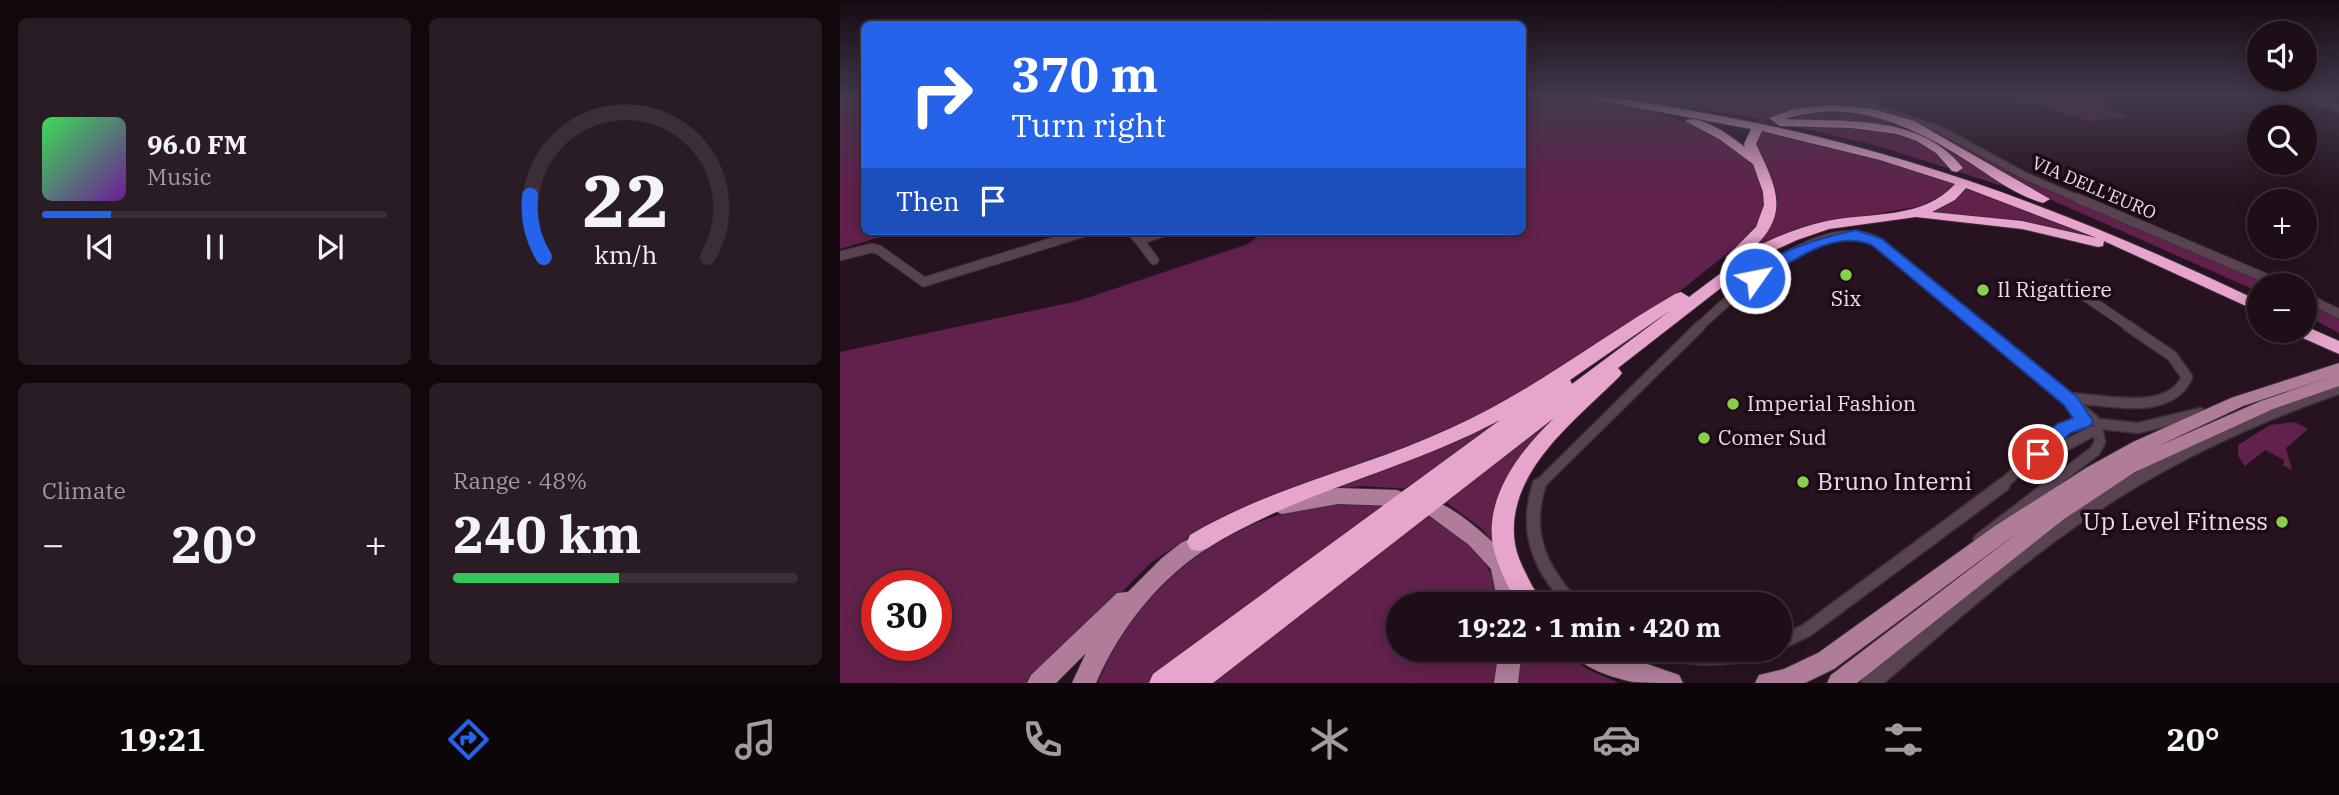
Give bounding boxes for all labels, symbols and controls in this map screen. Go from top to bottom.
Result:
map controls [2247,21,2317,343]
button: sound [2247,21,2317,91]
text: 370 m [1011,42,1158,105]
icon: right [896,49,987,140]
text: Turn right [1011,104,1166,146]
button: search [2247,105,2317,175]
text: 96.0 FM [147,127,247,161]
street label: VIA DELL'EURO [2028,151,2160,224]
text: 22 [582,153,669,248]
text: Music [147,161,212,191]
icon: arrive [974,182,1012,220]
text: Then [896,184,960,218]
button: + [2247,189,2317,259]
icon: previous [81,228,119,266]
icon: pause [196,228,234,266]
icon: next [311,228,349,266]
text: km/h [594,238,657,271]
position arrow [1718,241,1792,315]
marker: Six [1838,267,1854,283]
button: − [2247,273,2317,343]
place label: Il Rigattiere [1997,275,2112,303]
marker: Il Rigattiere [1975,282,1991,298]
place label: Six [1831,284,1862,312]
place label: Imperial Fashion [1747,389,1916,417]
marker: Imperial Fashion [1725,396,1741,412]
place label: Comer Sud [1718,423,1827,451]
pin [2008,424,2068,484]
marker: Comer Sud [1696,430,1712,446]
icon: arrive [2019,435,2057,473]
text: Range · 48% [453,465,587,495]
place label: Bruno Interni [1817,465,1972,497]
marker: Bruno Interni [1795,474,1811,490]
text: Climate [42,475,126,505]
text: 240 km [453,500,642,567]
place label: Up Level Fitness [2083,505,2268,537]
text: 20° [171,510,258,577]
marker: Up Level Fitness [2274,514,2290,530]
text: − [42,519,65,568]
text: + [364,519,387,568]
speed limit sign: 30 [861,570,952,661]
text: 19:22 · 1 min · 420 m [1457,610,1721,644]
icon: directions [444,715,493,764]
icon: music [731,715,780,764]
icon: phone [1018,715,1067,764]
icon: climate [1305,715,1354,764]
icon: car [1592,715,1641,764]
icon: filters [1879,715,1928,764]
text: 19:21 [119,718,206,760]
text: 20° [2166,718,2220,760]

